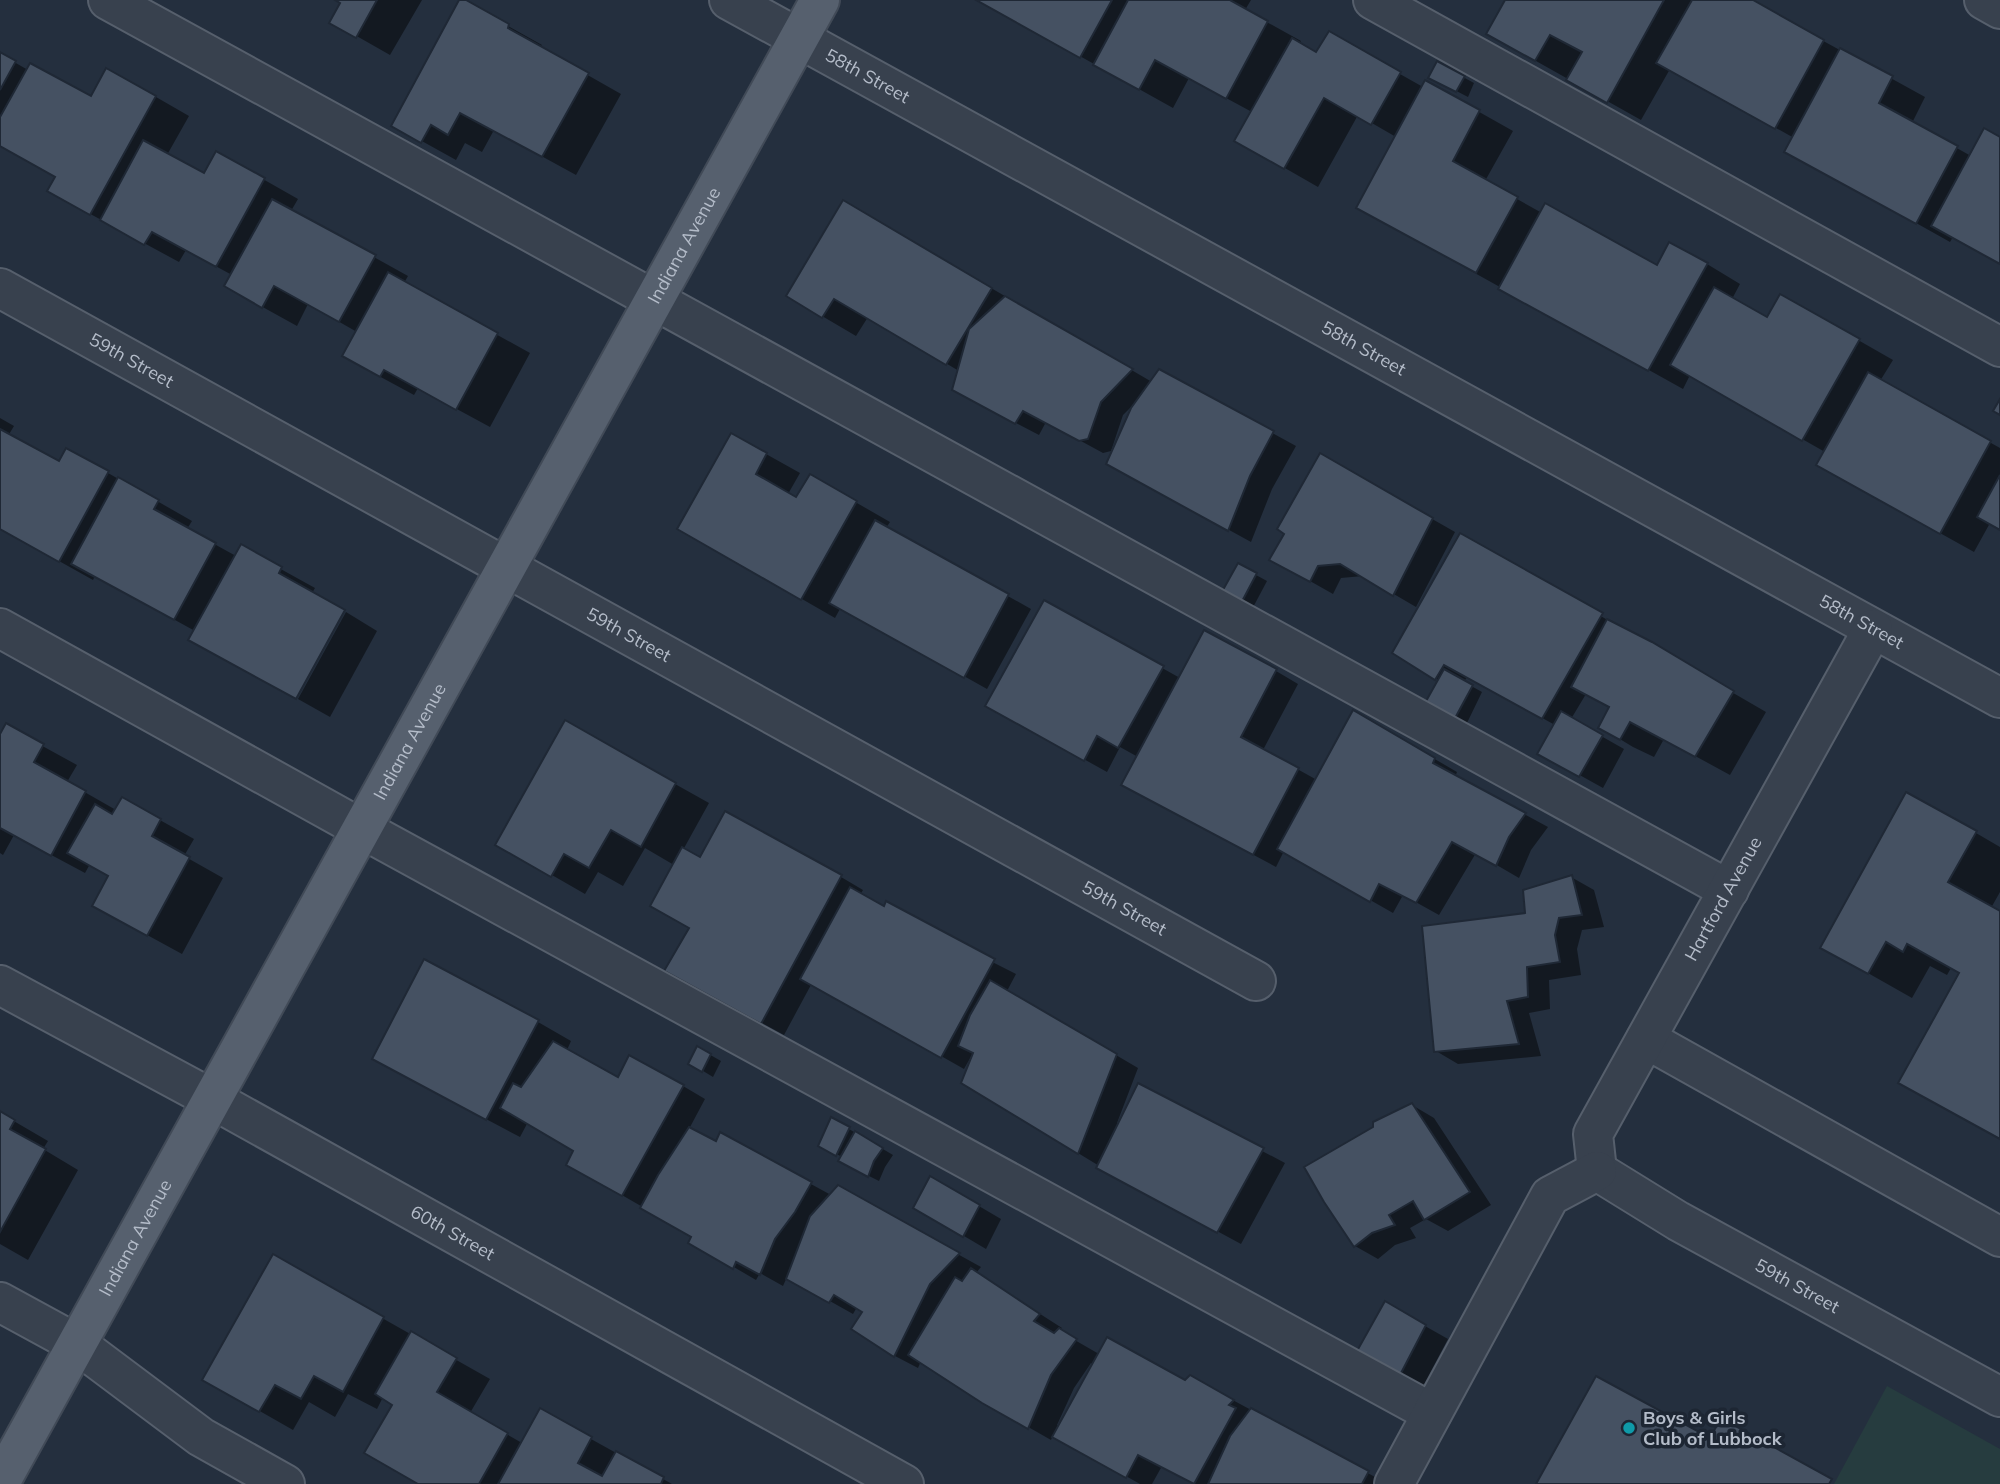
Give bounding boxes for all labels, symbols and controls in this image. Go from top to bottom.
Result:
street label: 58th Street [821,43,914,108]
street label: Indiana Avenue [642,183,725,308]
street label: 58th Street [1318,316,1410,381]
street label: 59th Street [85,327,178,393]
street label: 58th Street [1815,589,1908,654]
street label: 59th Street [583,602,675,667]
street label: Indiana Avenue [368,679,451,804]
street label: Hartford Avenue [1679,832,1767,965]
street label: 59th Street [1078,875,1171,940]
street label: Indiana Avenue [94,1175,177,1300]
street label: 60th Street [407,1200,499,1265]
street label: 59th Street [1751,1253,1844,1318]
place label: Boys & Girls Club of Lubbock [1643,1406,1783,1450]
marker: Boys & Girls Club of Lubbock [1621,1420,1637,1436]

